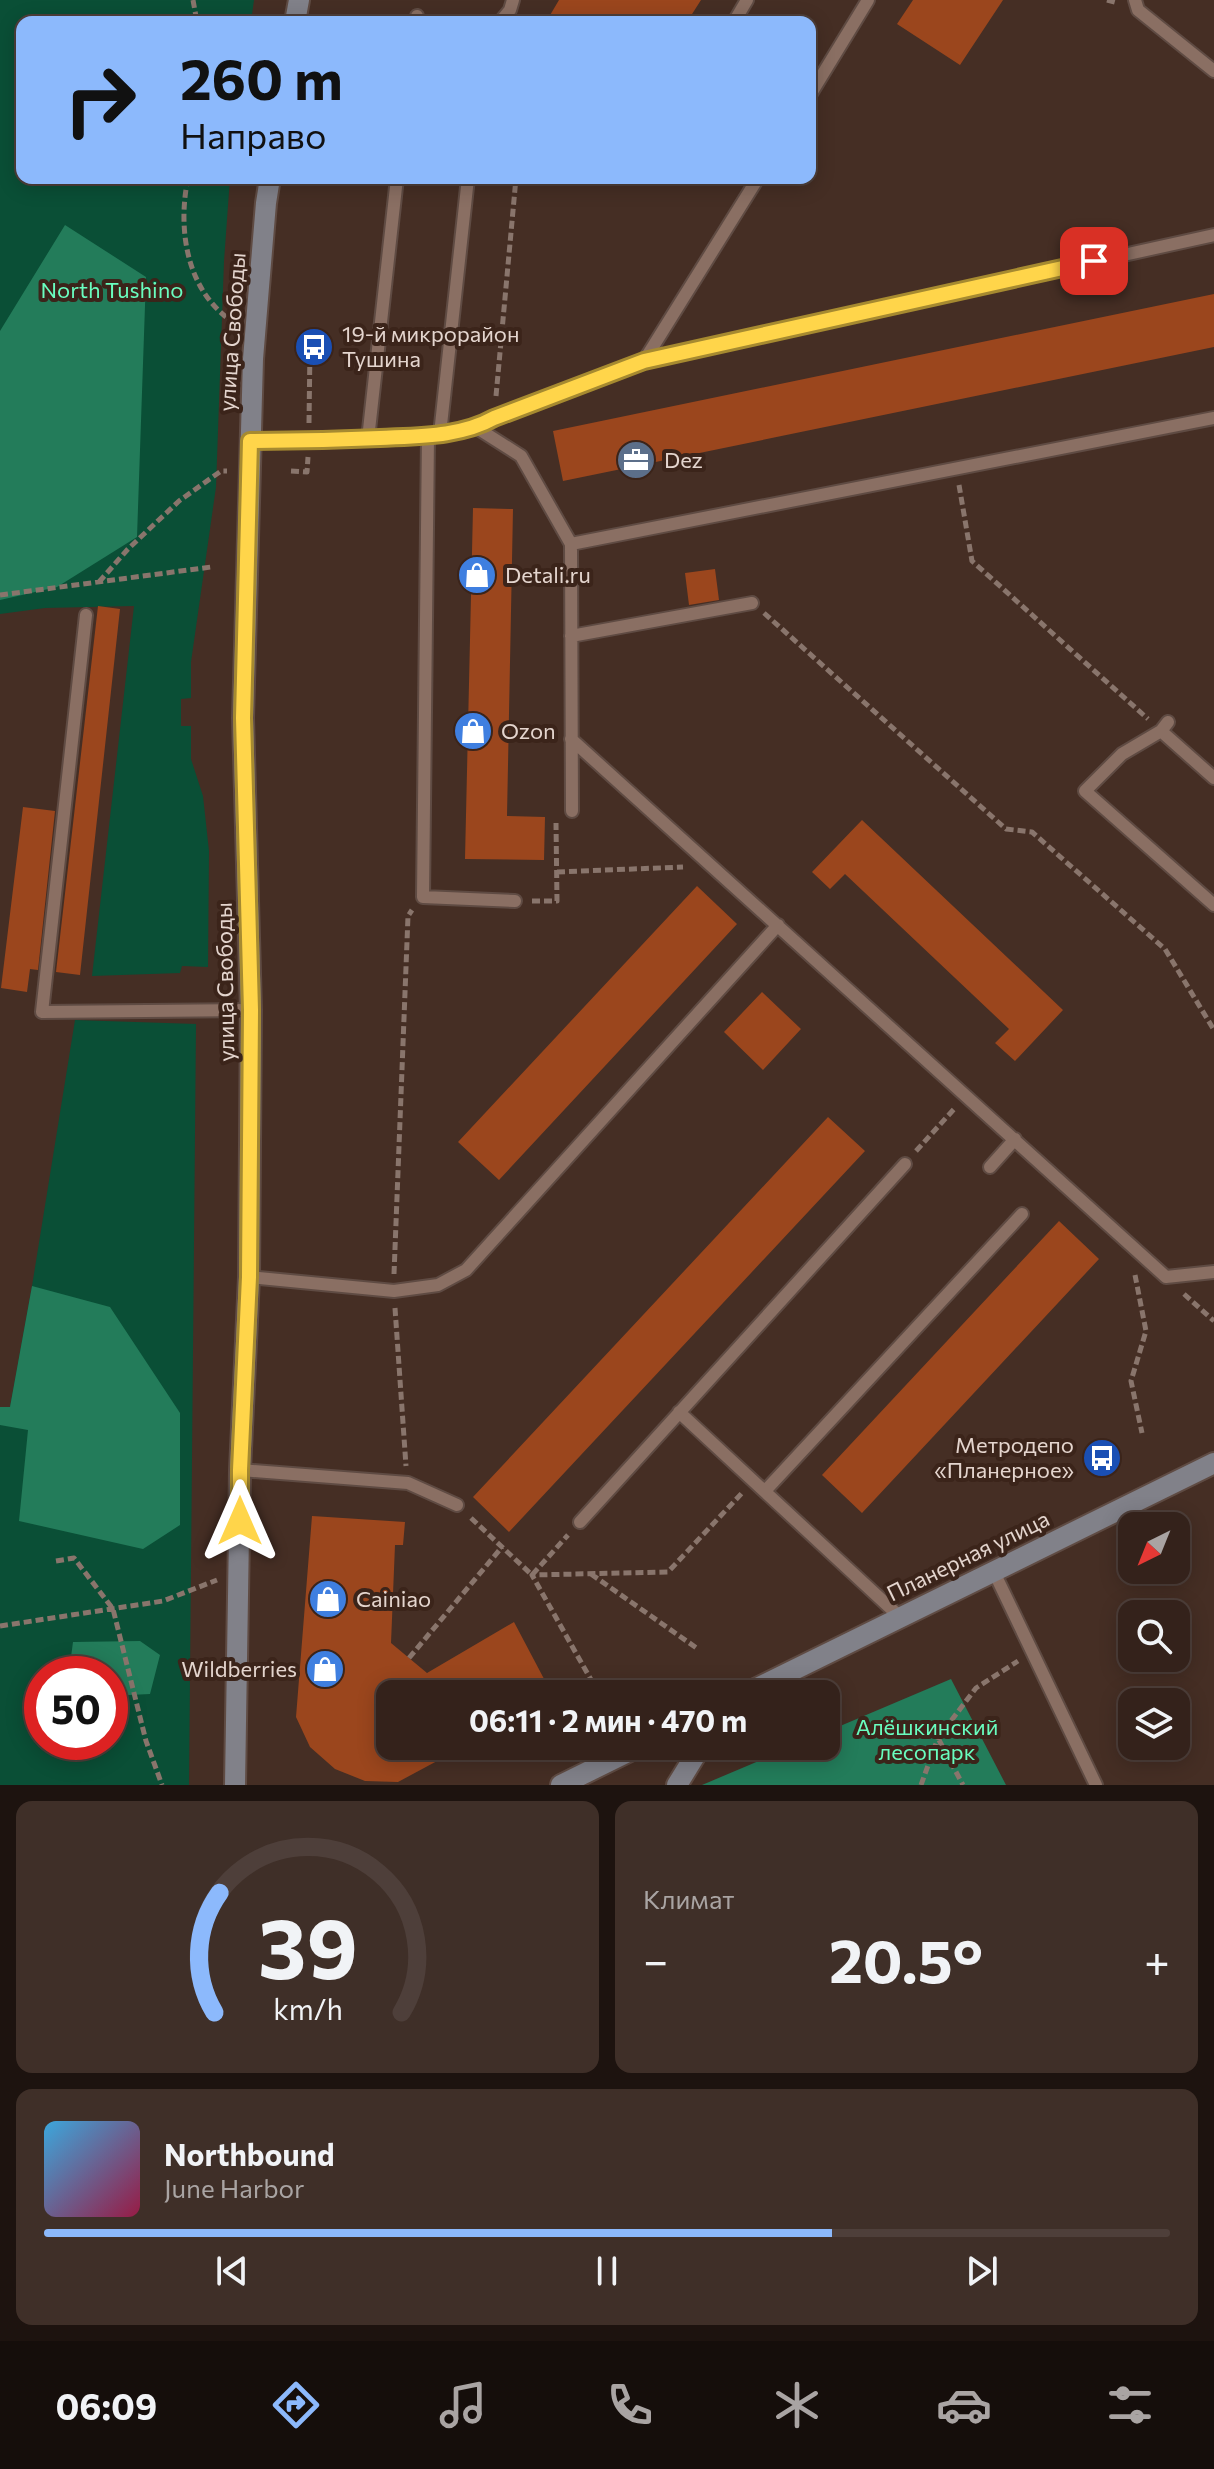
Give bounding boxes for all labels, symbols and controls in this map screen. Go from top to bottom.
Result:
text: 260 m [180,43,343,112]
icon: right [48,48,152,152]
text: Направо [180,112,326,156]
pin [1060,227,1128,295]
icon: arrive [1072,239,1116,283]
street label: улица Свободы [212,251,251,412]
park label: North Tushino [41,276,183,303]
place label: 19-й микрорайон Тушина [342,320,520,372]
bus stop icon: 19-й микрорайон Тушина [293,326,335,368]
office icon: Dez [615,439,657,481]
place label: Dez [664,446,703,473]
shop icon: Detali.ru [456,554,498,596]
place label: Detali.ru [505,561,591,588]
shop icon: Ozon [452,710,494,752]
place label: Ozon [501,717,556,744]
street label: улица Свободы [210,902,239,1062]
place label: Метродепо «Планерное» [934,1431,1074,1483]
bus stop icon: Метродепо «Планерное» [1081,1437,1123,1479]
position arrow [198,1479,282,1563]
street label: Планерная улица [882,1505,1053,1607]
north arrow [1118,1512,1190,1584]
map controls [1118,1512,1190,1760]
shop icon: Cainiao [307,1578,349,1620]
place label: Cainiao [356,1585,431,1612]
button: search [1118,1600,1190,1672]
shop icon: Wildberries [304,1648,346,1690]
place label: Wildberries [181,1655,297,1682]
speed limit sign: 50 [24,1656,128,1760]
button: layers [1118,1688,1190,1760]
text: 06:11 · 2 мин · 470 m [469,1701,747,1738]
park label: Алёшкинский лесопарк [856,1713,998,1765]
text: Климат [643,1883,735,1914]
text: 39 [258,1894,357,1996]
text: 20.5° [829,1922,983,1995]
text: − [643,1932,668,1986]
text: + [1144,1932,1170,1986]
text: km/h [273,1991,342,2026]
text: Northbound [164,2135,335,2172]
text: June Harbor [164,2172,304,2203]
icon: previous [210,2249,254,2293]
icon: pause [585,2249,629,2293]
icon: next [960,2249,1004,2293]
icon: directions [268,2377,324,2433]
icon: music [435,2377,491,2433]
icon: phone [602,2377,658,2433]
icon: climate [769,2377,825,2433]
icon: car [936,2377,992,2433]
icon: filters [1102,2377,1158,2433]
text: 06:09 [55,2383,157,2427]

